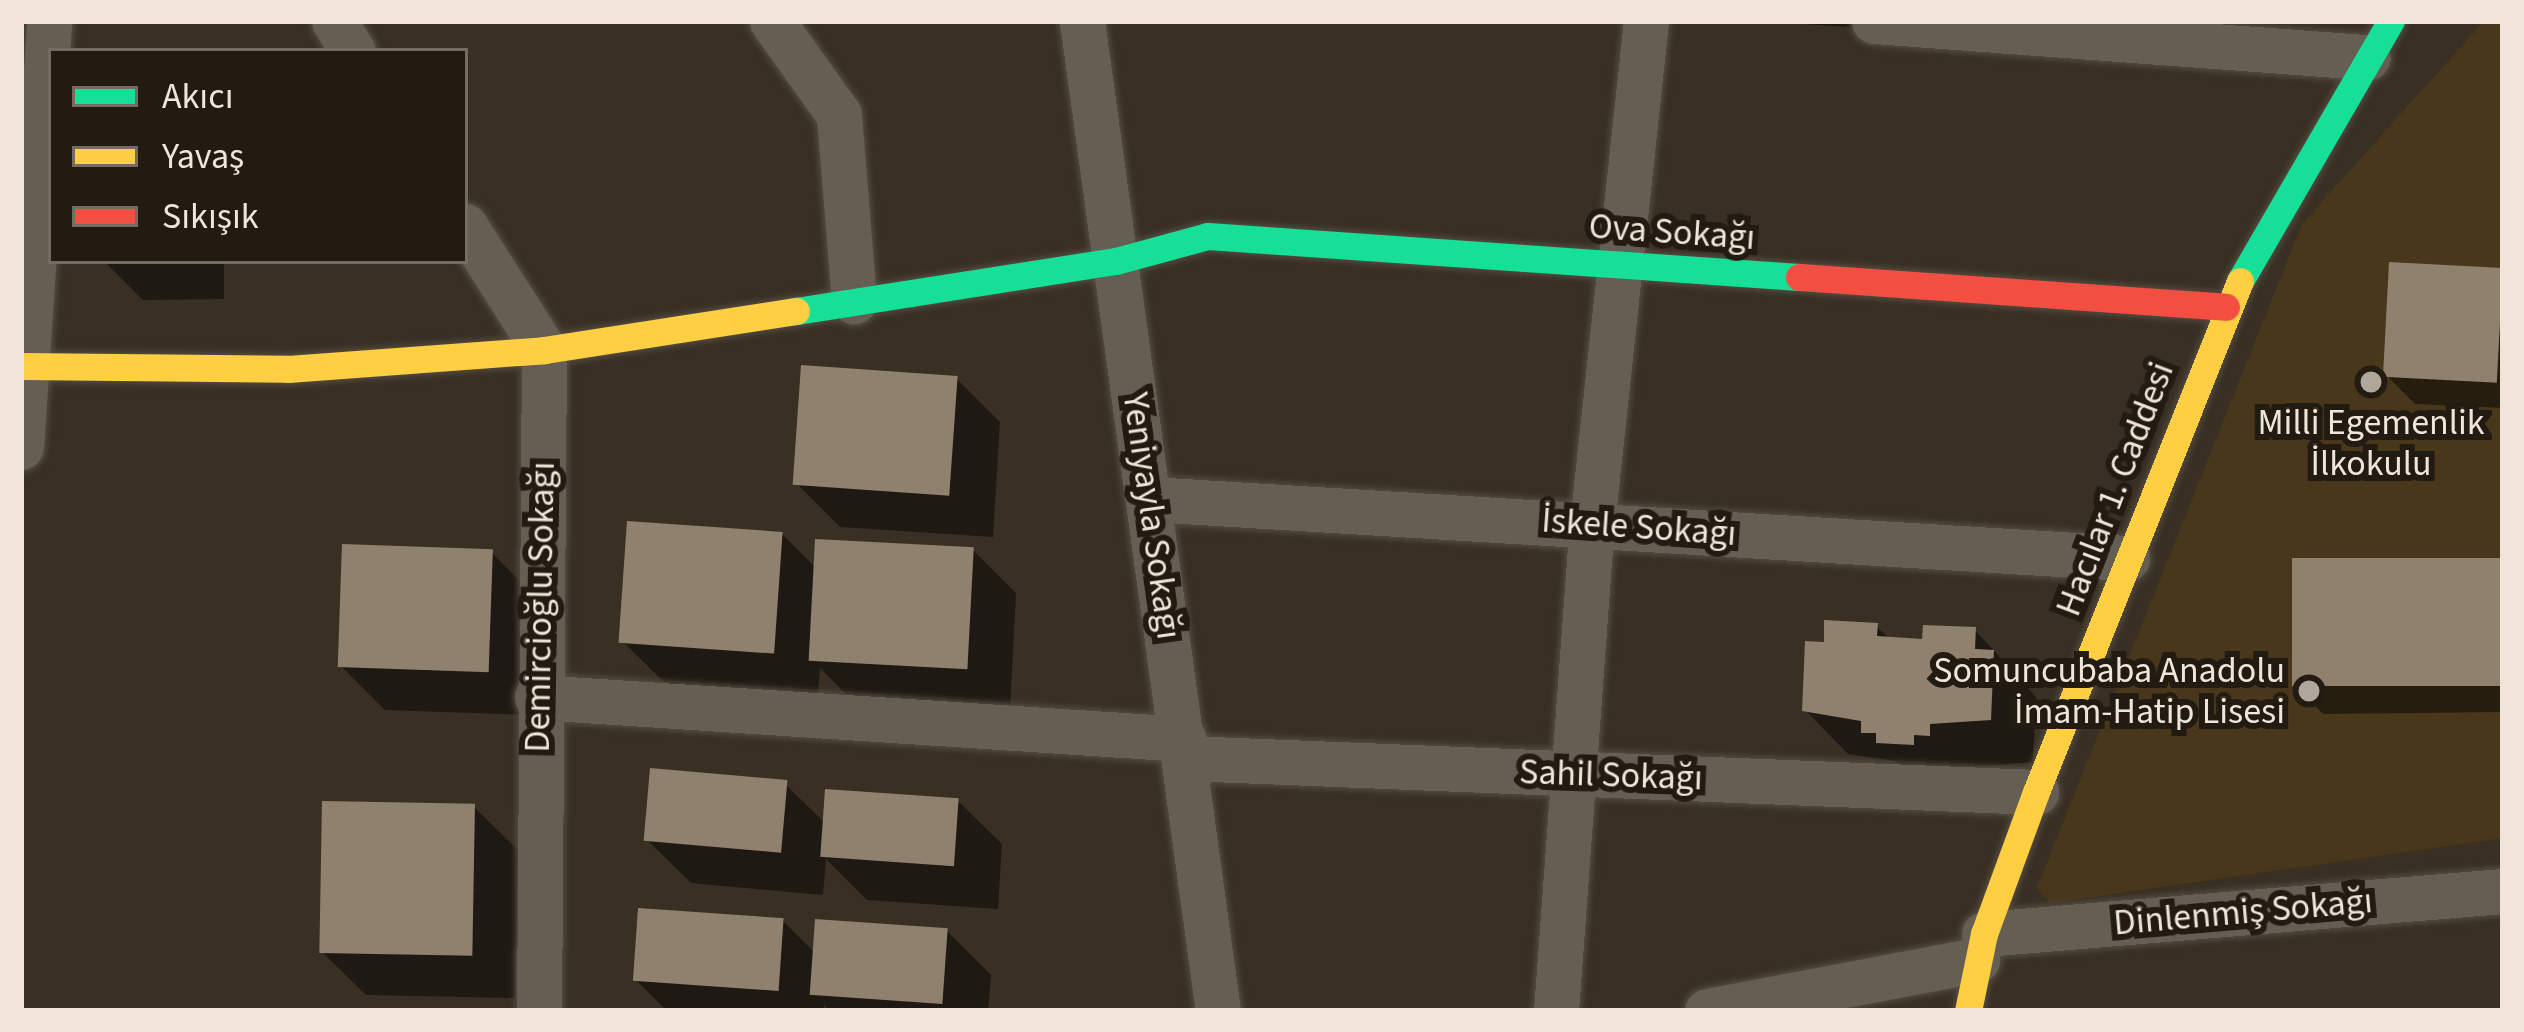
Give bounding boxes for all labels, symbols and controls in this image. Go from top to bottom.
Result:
legend [48,48,468,264]
text: Akıcı [162,71,234,122]
text: Yavaş [162,131,244,182]
text: Sıkışık [162,191,259,242]
street label: Ova Sokağı [1587,205,1757,259]
street label: Hacılar 1. Caddesi [2047,356,2183,622]
marker: Milli Egemenlik İlkokulu [2358,369,2384,395]
street label: Yeniyayla Sokağı [1113,390,1191,642]
place label: Milli Egemenlik İlkokulu [2257,400,2485,485]
street label: Demircioğlu Sokağı [516,461,564,753]
street label: İskele Sokağı [1540,499,1738,555]
place label: Somuncubaba Anadolu İmam-Hatip Lisesi [1933,648,2285,733]
marker: Somuncubaba Anadolu İmam-Hatip Lisesi [2296,678,2322,704]
street label: Sahil Sokağı [1519,750,1703,800]
street label: Dinlenmiş Sokağı [2112,879,2374,945]

